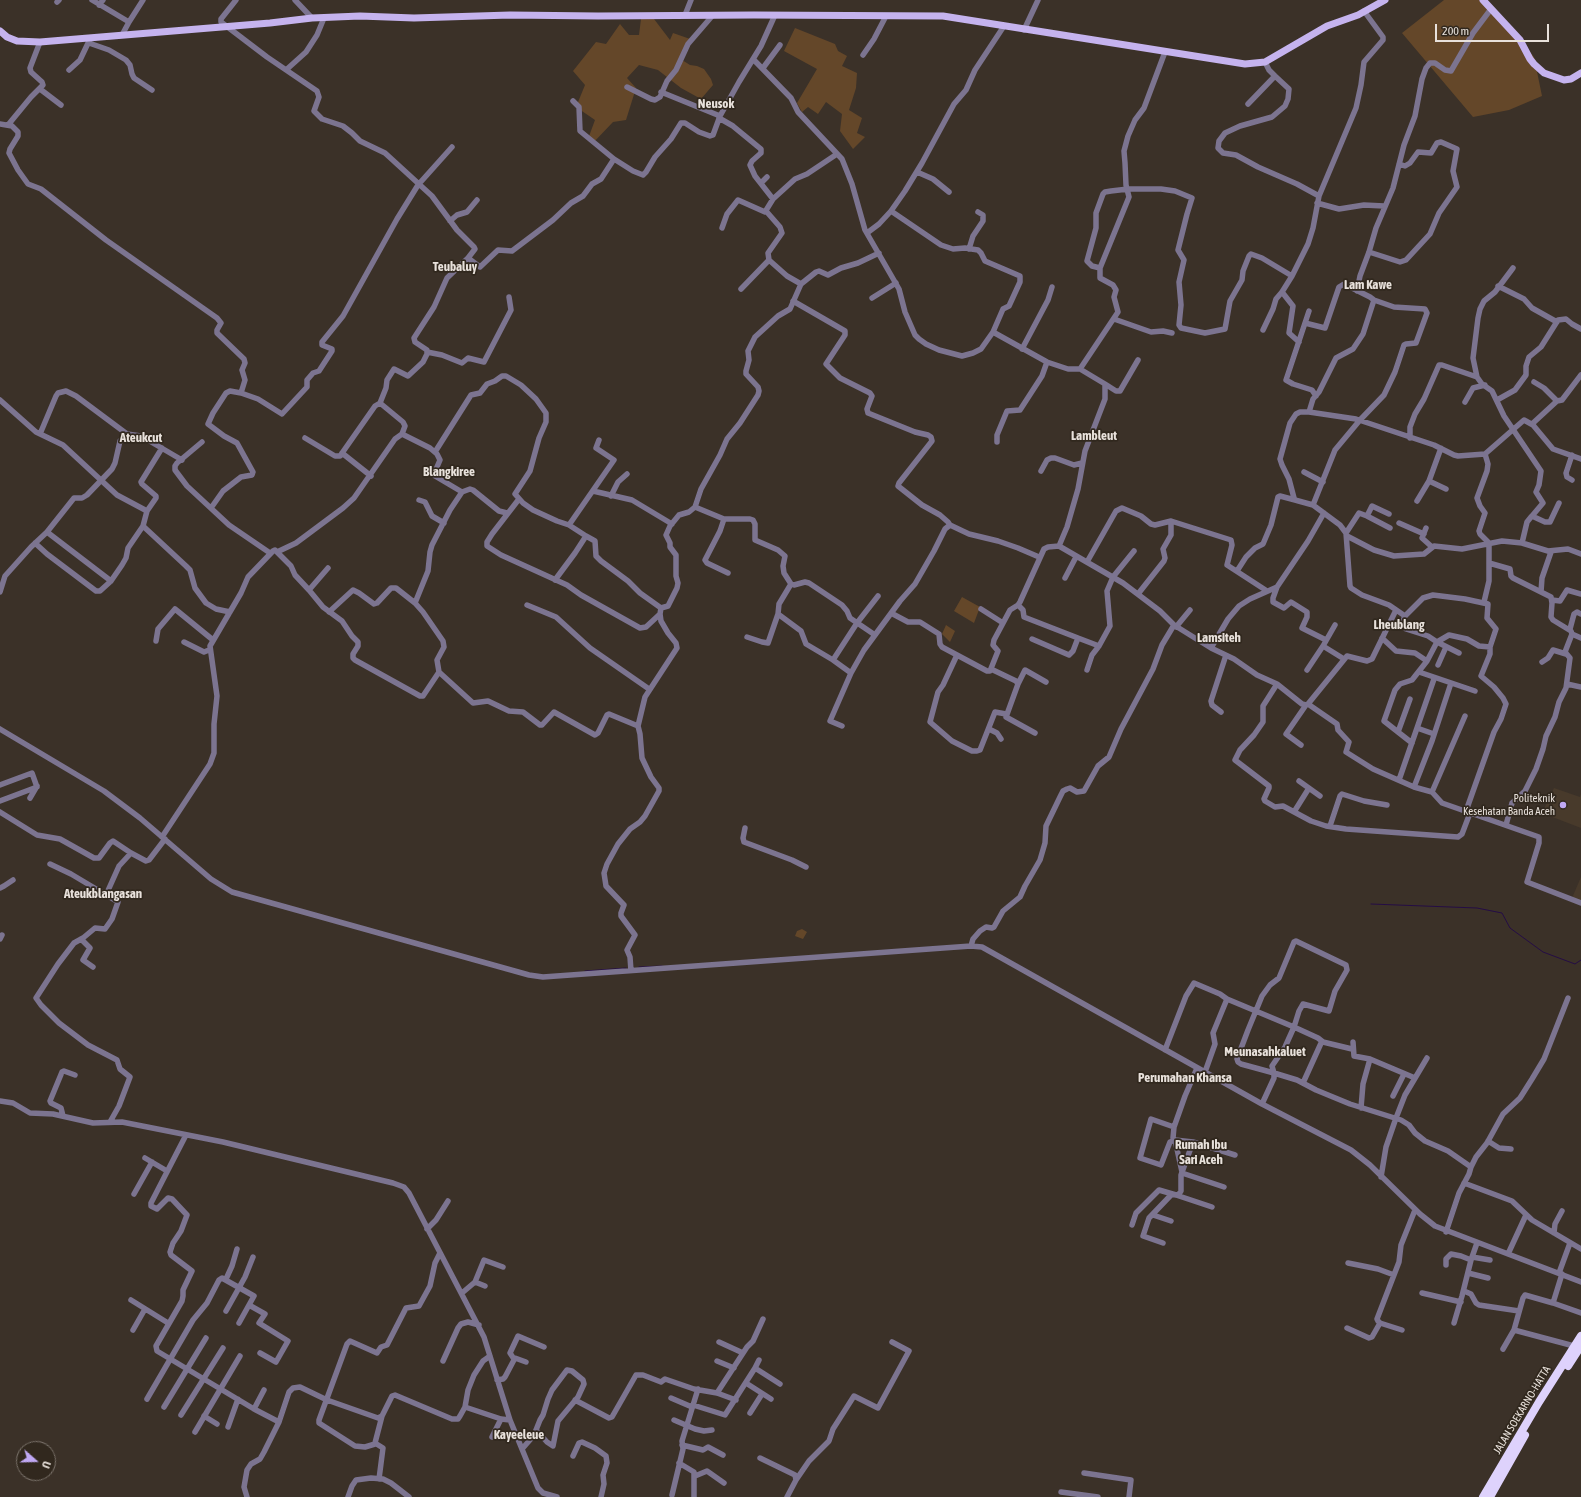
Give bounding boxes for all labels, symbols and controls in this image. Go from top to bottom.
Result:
scale bar [1437,16,1551,42]
text: 200 m [1442,24,1469,38]
district label: Neusok [698,96,734,112]
district label: Teubaluy [433,259,477,275]
district label: Lam Kawe [1344,277,1392,293]
district label: Lambleut [1071,428,1117,444]
district label: Ateukcut [120,430,162,446]
district label: Blangkiree [423,464,475,480]
district label: Lheublang [1373,617,1425,633]
district label: Lamsiteh [1197,630,1241,646]
place label: Politeknik Kesehatan Banda Aceh [1463,792,1555,818]
marker: Politeknik Kesehatan Banda Aceh [1558,800,1568,810]
district label: Ateukblangasan [64,886,142,902]
district label: Meunasahkaluet [1224,1044,1306,1060]
district label: Perumahan Khansa [1138,1070,1232,1086]
district label: Rumah Ibu Sari Aceh [1175,1137,1227,1168]
street label: JALAN SOEKARNO-HATTA [1491,1364,1553,1456]
district label: Kayeeleue [494,1427,544,1443]
north arrow [16,1441,56,1481]
text: U [40,1460,53,1470]

